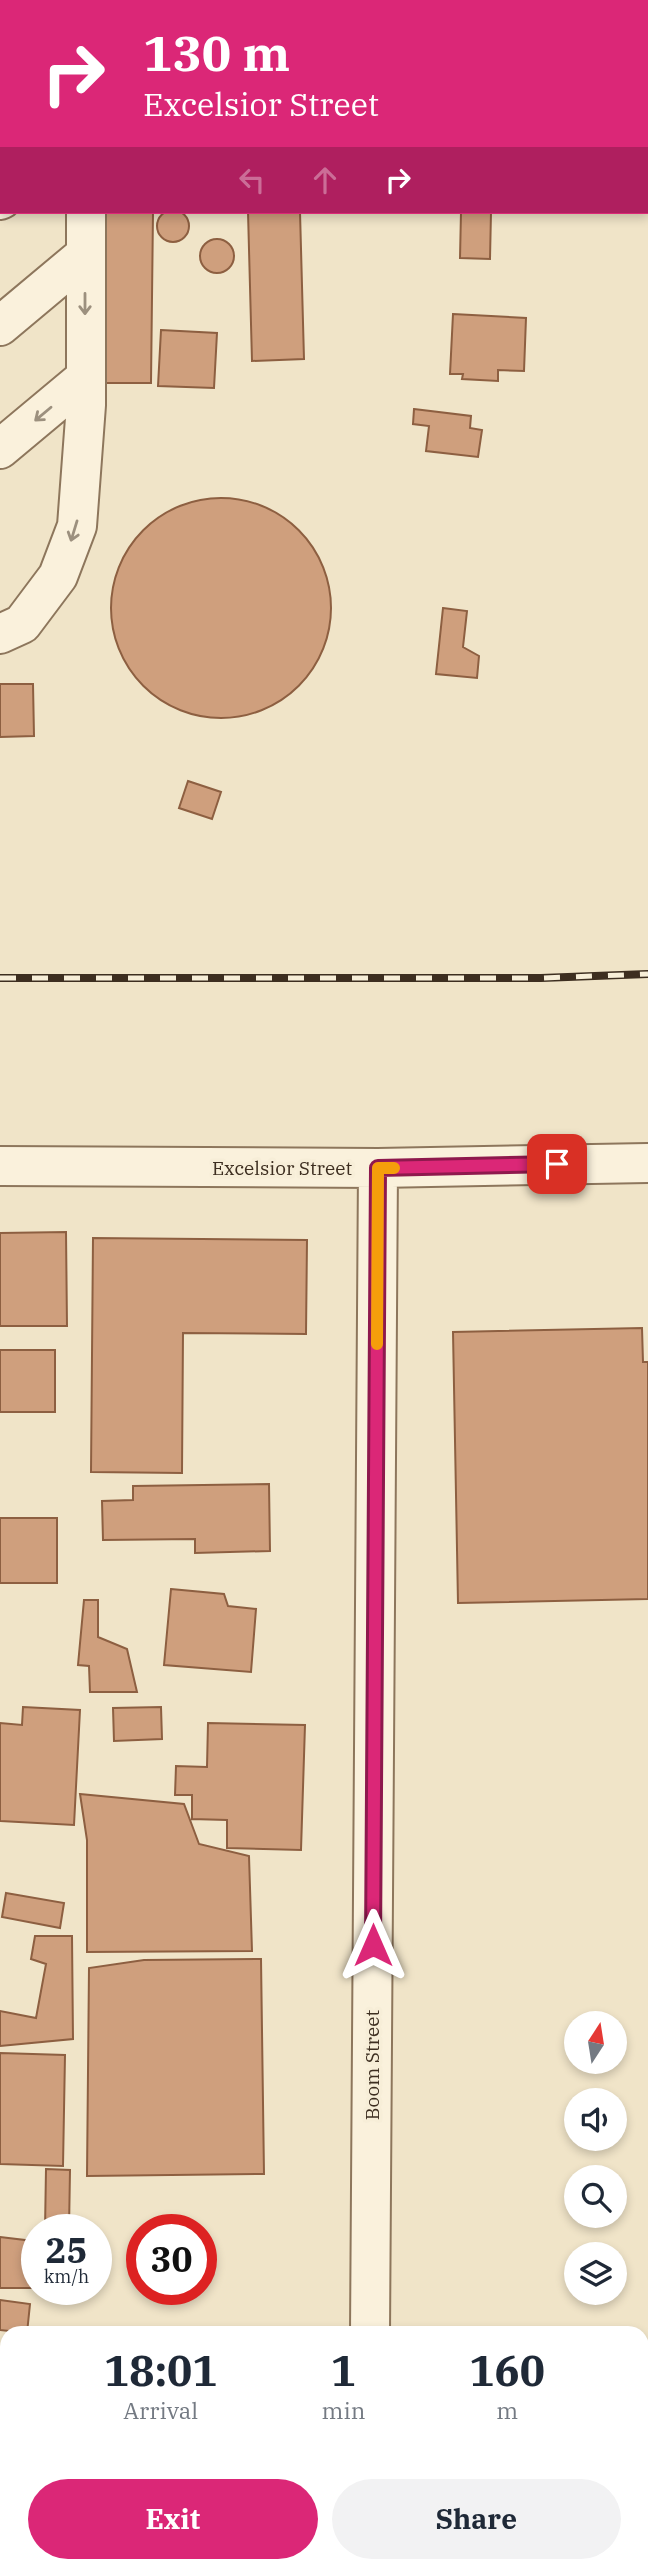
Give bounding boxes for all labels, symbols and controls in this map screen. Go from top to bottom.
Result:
text: 130 m [143,21,290,84]
icon: right [28,28,119,119]
text: Excelsior Street [143,83,379,125]
icon: left [233,161,271,199]
icon: ahead [306,161,344,199]
icon: right [379,161,417,199]
one-way arrow [78,293,92,316]
one-way arrow [34,406,52,422]
one-way arrow [67,520,80,542]
pin [527,1134,587,1194]
icon: arrive [538,1145,576,1183]
street label: Excelsior Street [212,1156,352,1180]
position arrow [336,1908,410,1982]
street label: Boom Street [360,2010,384,2120]
north arrow [564,2011,626,2074]
map controls [564,2011,627,2305]
button: sound [564,2088,627,2151]
button: search [564,2165,627,2228]
speed limit sign: 30 [126,2214,217,2305]
text: 25 [45,2227,88,2273]
button: layers [564,2242,627,2305]
text: km/h [44,2265,89,2288]
text: 18:01 [104,2343,218,2398]
text: 1 [331,2343,356,2398]
text: 160 [469,2343,545,2398]
text: Arrival [123,2395,198,2425]
text: min [322,2395,365,2425]
text: m [496,2395,518,2425]
button: Exit [28,2479,318,2559]
button: Share [332,2479,621,2559]

